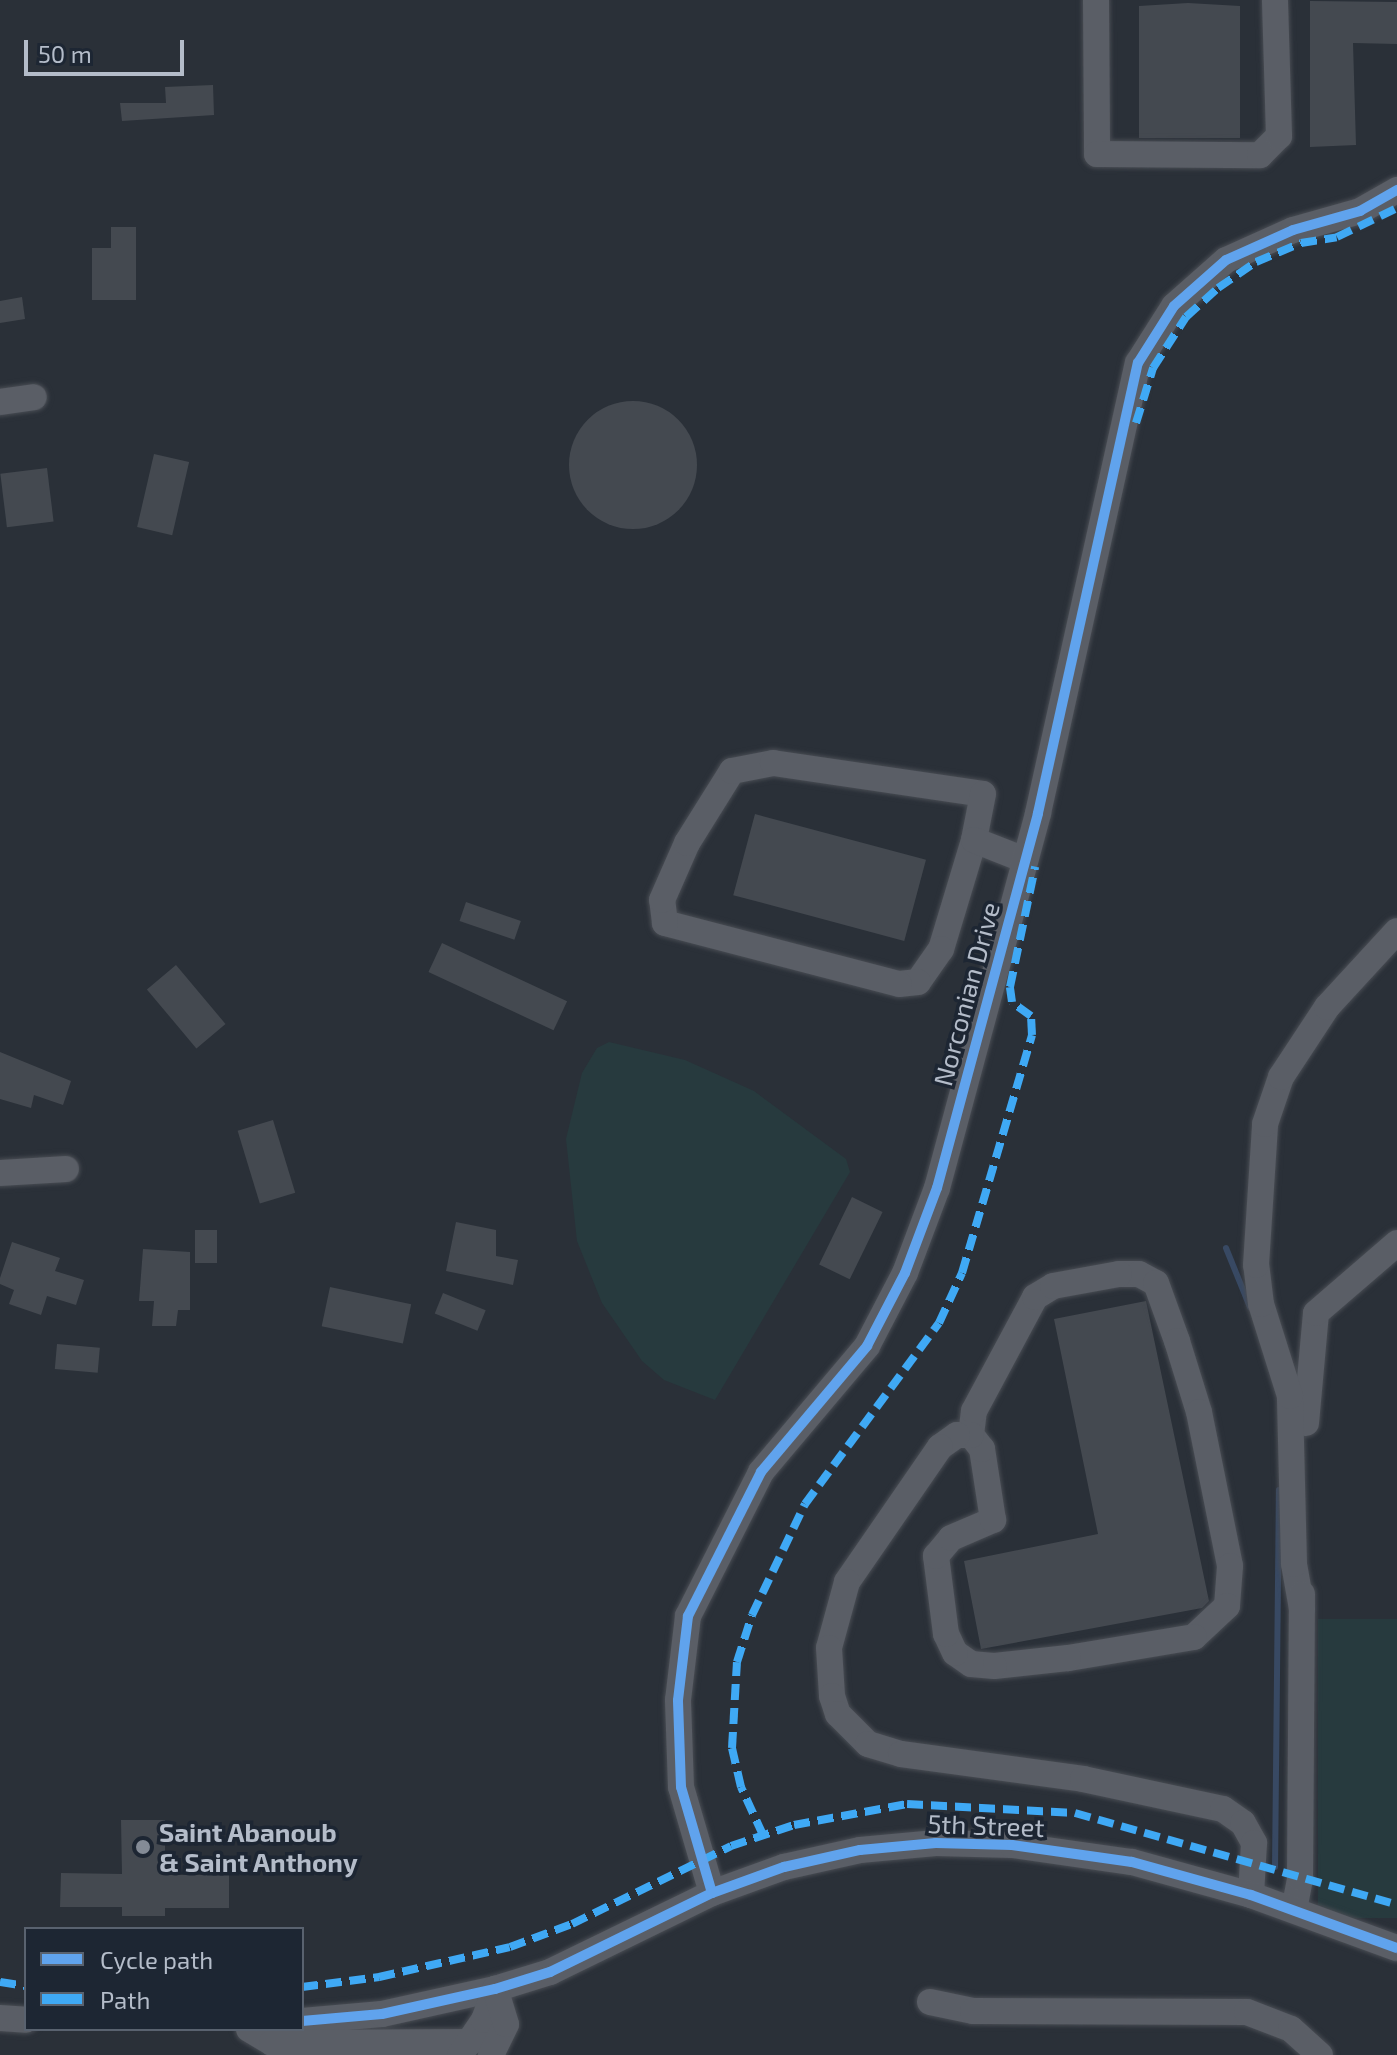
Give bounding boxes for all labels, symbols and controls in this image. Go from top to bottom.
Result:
scale bar [28,24,188,74]
text: 50 m [38,39,92,68]
street label: Norconian Drive [926,899,1006,1089]
street label: 5th Street [927,1807,1045,1843]
place label: Saint Abanoub & Saint Anthony [159,1816,358,1878]
marker: Saint Abanoub & Saint Anthony [134,1838,152,1856]
legend [24,1927,304,2031]
text: Cycle path [100,1945,213,1974]
text: Path [100,1985,150,2014]

